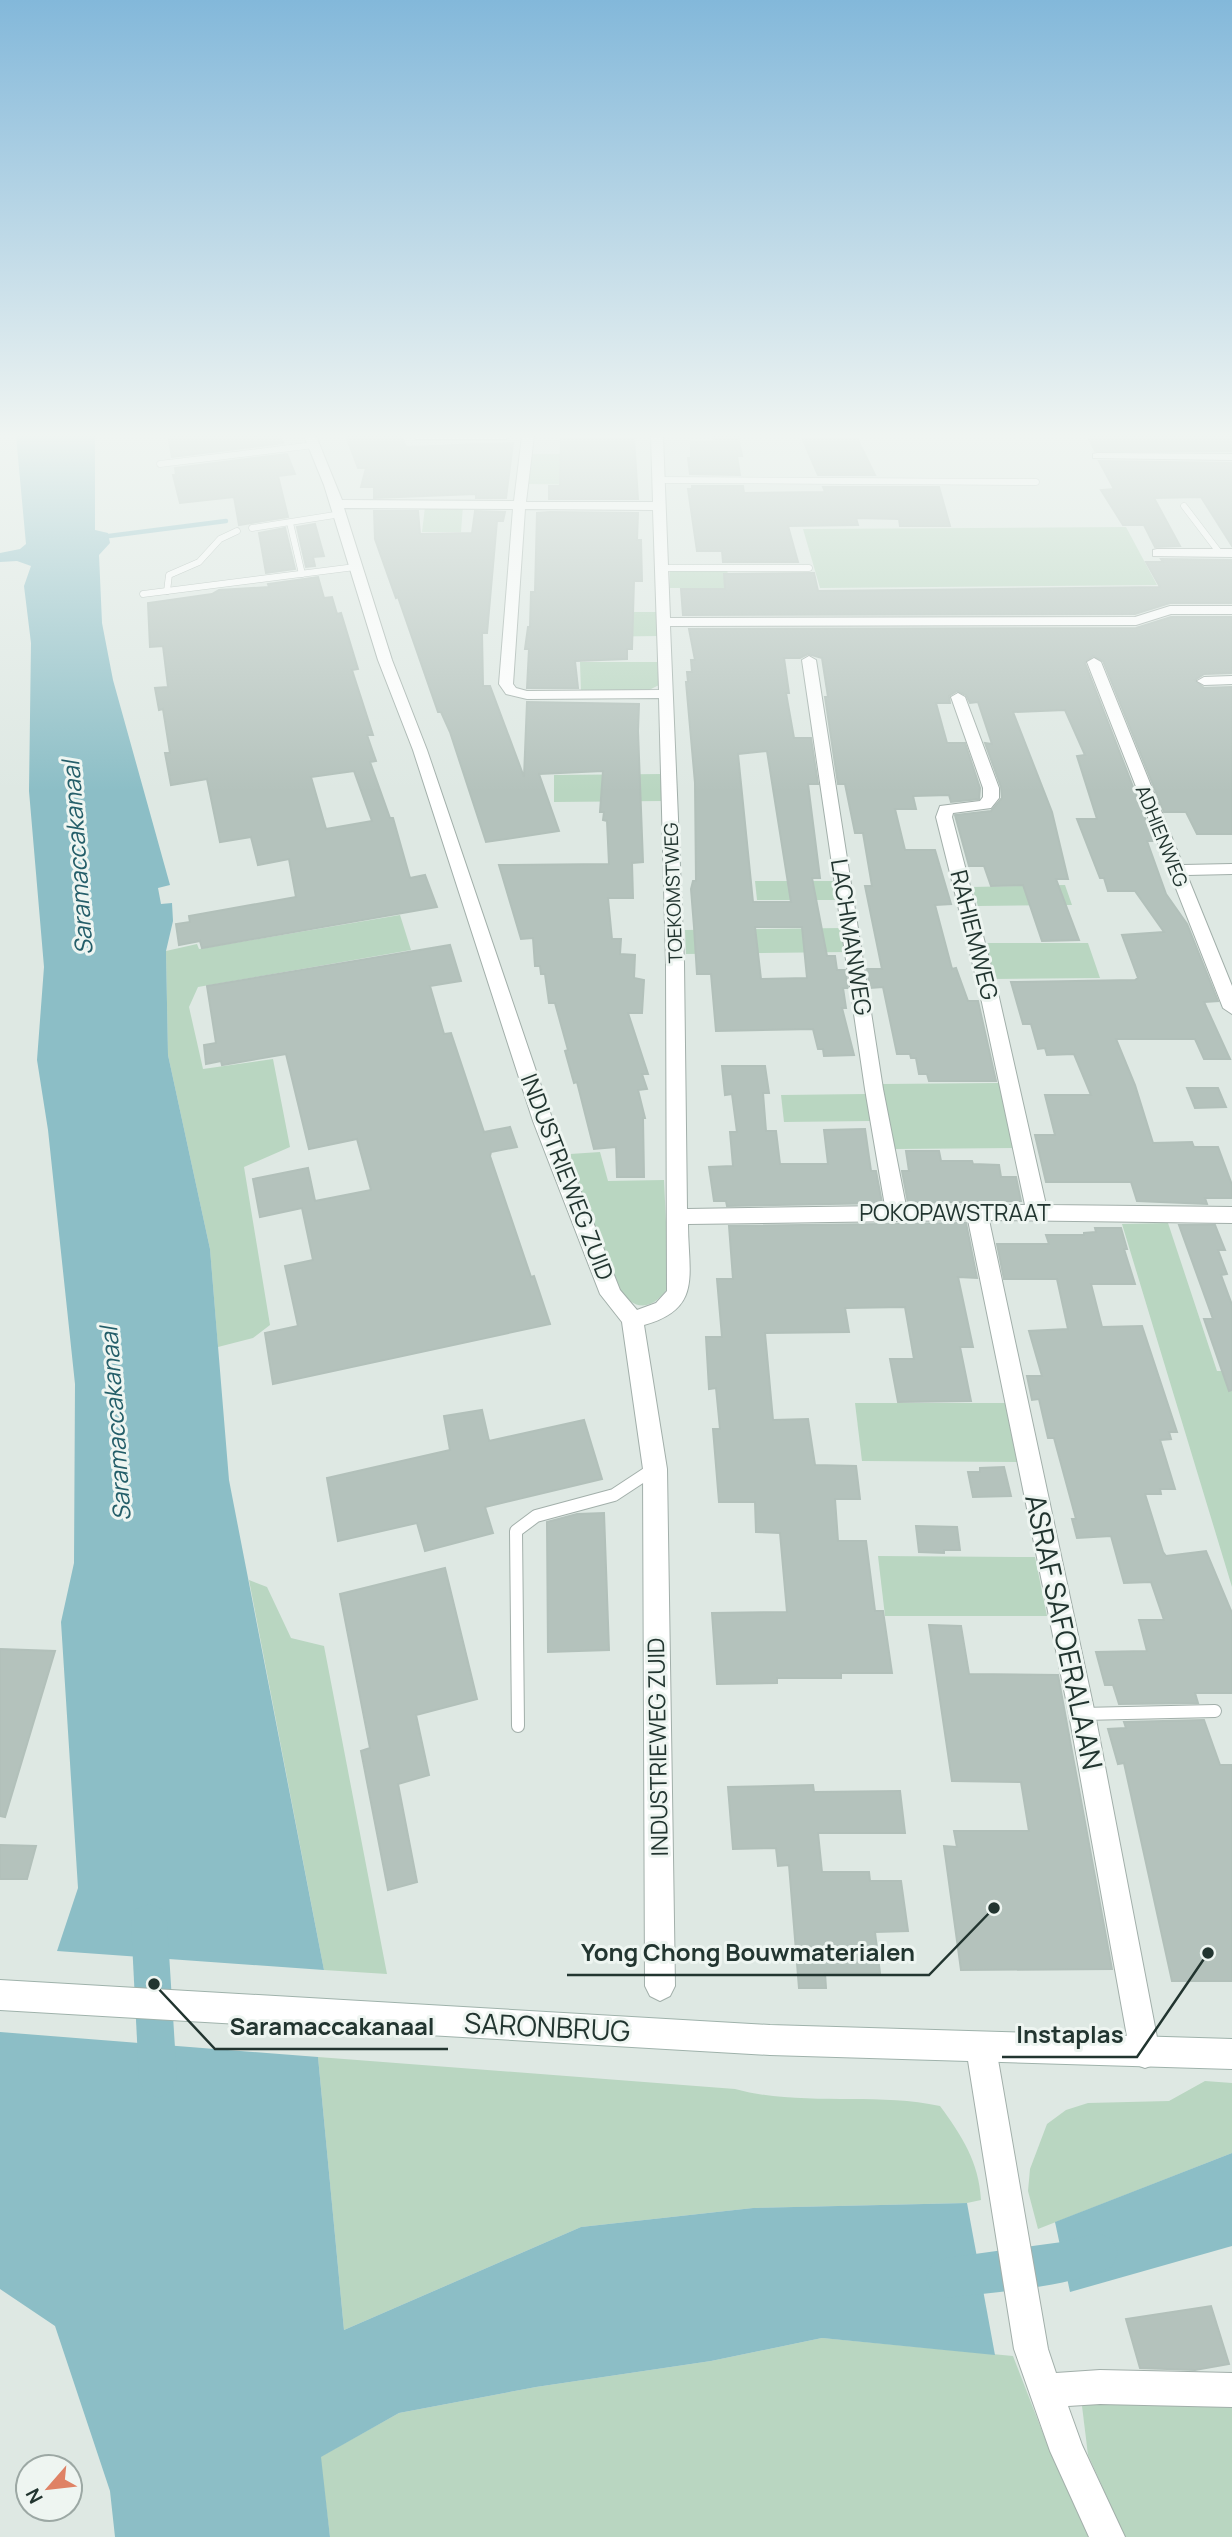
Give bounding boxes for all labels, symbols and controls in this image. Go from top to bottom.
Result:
water label: Saramaccakanaal [53,757,100,956]
street label: ADHIENWEG [1130,781,1194,891]
street label: TOEKOMSTWEG [658,822,688,964]
street label: LACHMANWEG [824,856,880,1017]
street label: RAHIEMWEG [943,866,1007,1003]
street label: INDUSTRIEWEG ZUID [514,1069,622,1284]
street label: POKOPAWSTRAAT [859,1196,1051,1228]
water label: Saramaccakanaal [91,1323,138,1522]
street label: ASRAF SAFOERALAAN [1017,1491,1113,1773]
street label: INDUSTRIEWEG ZUID [639,1637,675,1857]
callout: Yong Chong Bouwmaterialen [567,1930,929,1975]
text: Yong Chong Bouwmaterialen [581,1935,915,1968]
street label: SARONBRUG [463,2003,631,2049]
callout: Saramaccakanaal [215,2004,448,2049]
text: Saramaccakanaal [229,2009,435,2042]
callout: Instaplas [1002,2012,1137,2057]
text: Instaplas [1016,2017,1124,2050]
north arrow [14,2453,84,2523]
text: N [19,2484,49,2508]

